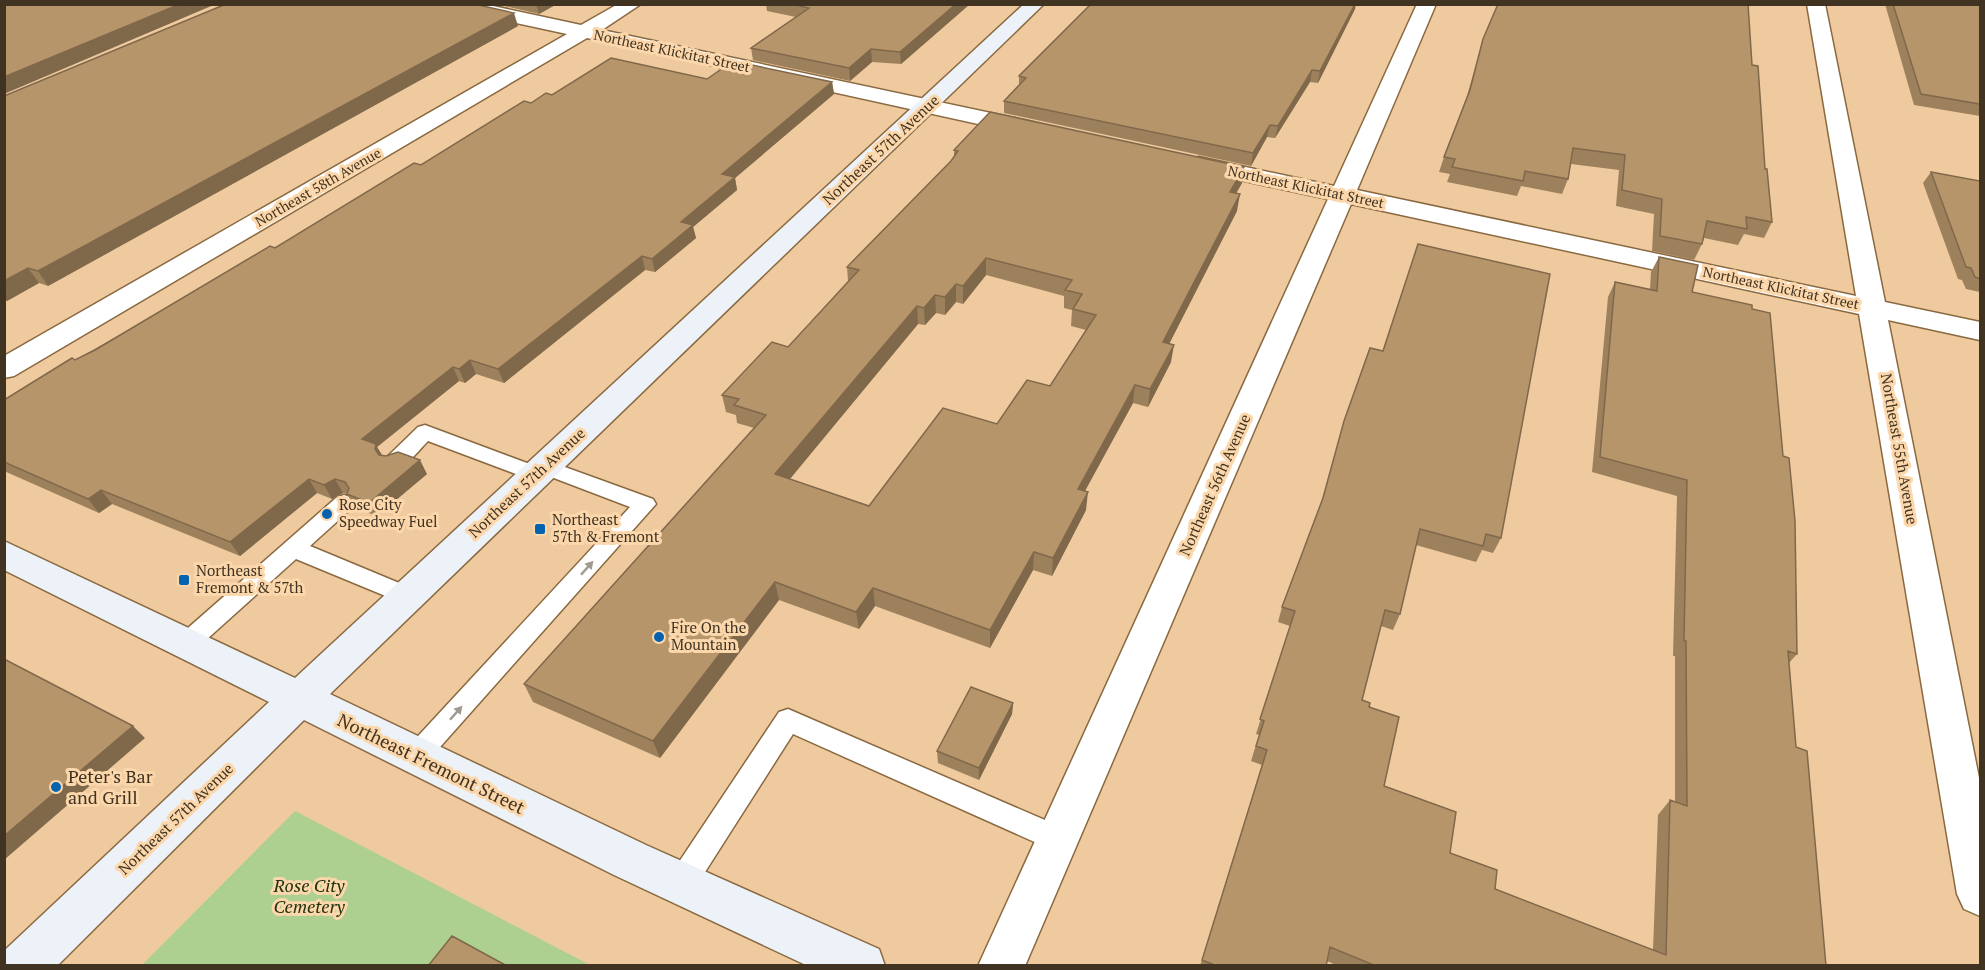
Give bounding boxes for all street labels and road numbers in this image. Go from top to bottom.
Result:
street label: Northeast Klickitat Street [592,25,753,77]
street label: Northeast 57th Avenue [818,90,943,209]
street label: Northeast 58th Avenue [251,143,384,231]
street label: Northeast Klickitat Street [1226,161,1387,213]
street label: Northeast Klickitat Street [1701,262,1862,314]
street label: Northeast 55th Avenue [1877,372,1923,526]
street label: Northeast 56th Avenue [1174,411,1254,559]
street label: Northeast 57th Avenue [464,423,589,542]
street label: Northeast Fremont Street [334,707,529,819]
street label: Northeast 57th Avenue [114,758,237,878]

